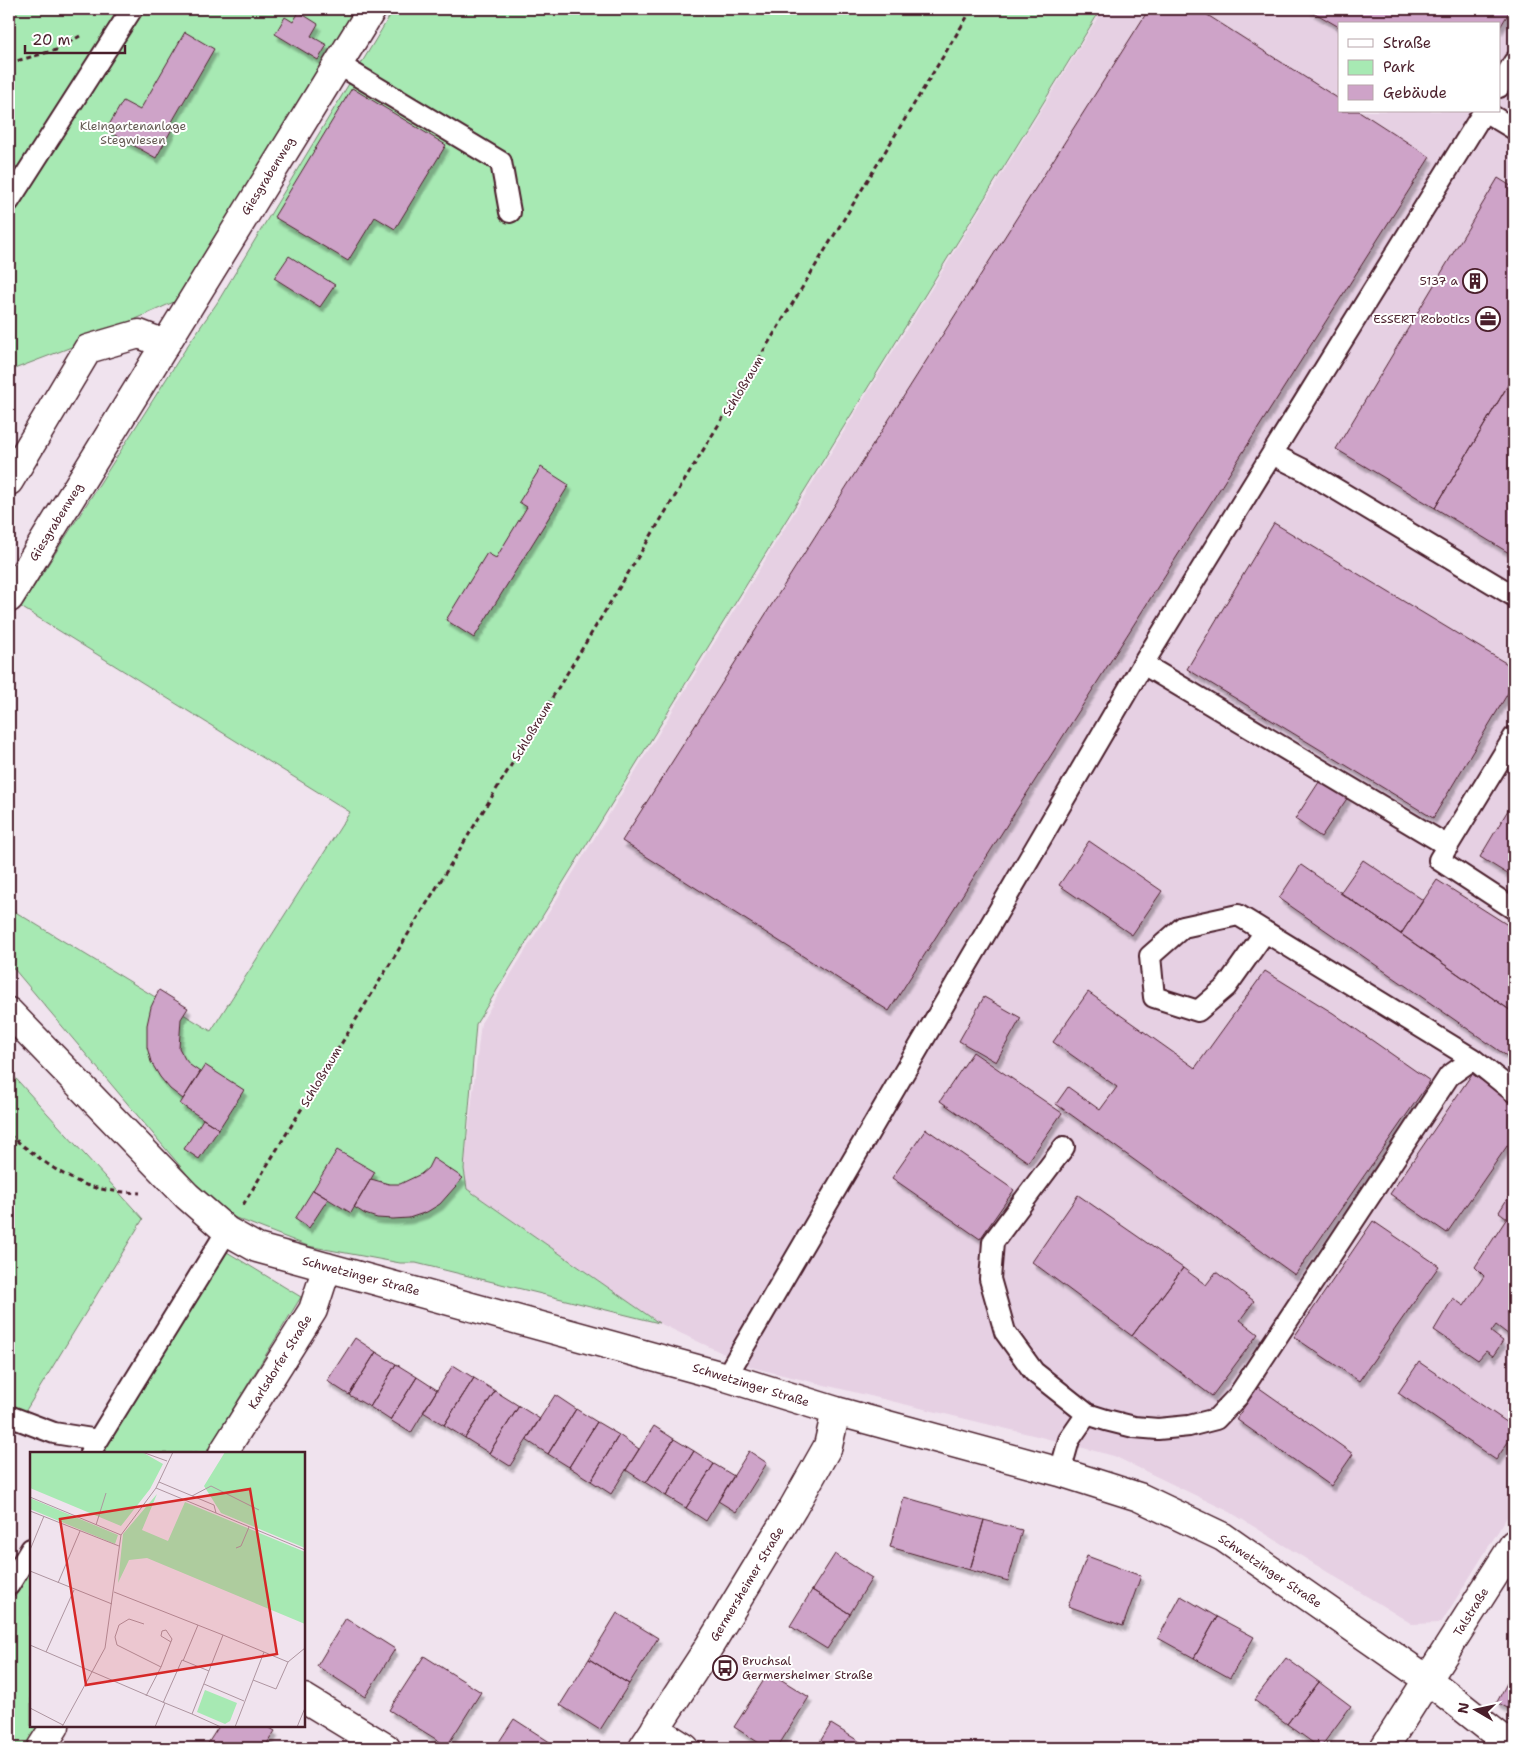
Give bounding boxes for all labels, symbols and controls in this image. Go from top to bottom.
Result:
scale bar [25,22,125,54]
legend [1338,22,1500,112]
text: 20 m [32,30,71,50]
text: Straße [1383,33,1431,53]
text: Park [1383,57,1415,77]
text: Gebäude [1383,83,1447,103]
park label: Kleingartenanlage Stegwiesen [80,118,187,148]
street label: Giesgrabenweg [238,134,298,218]
building icon: 5137 a [1462,268,1488,294]
place label: 5137 a [1419,273,1459,289]
office icon: ESSERT Robotics [1475,306,1501,332]
place label: ESSERT Robotics [1373,311,1470,327]
street label: Schloßraum [719,353,767,419]
street label: Giesgrabenweg [26,480,86,564]
street label: Schloßraum [508,698,556,764]
street label: Schloßraum [297,1044,345,1110]
street label: Schwetzinger Straße [300,1253,422,1299]
street label: Karlsdorfer Straße [245,1312,316,1412]
street label: Schwetzinger Straße [691,1360,812,1410]
inset map [30,1452,305,1727]
street label: Germersheimer Straße [706,1524,788,1644]
street label: Schwetzinger Straße [1215,1530,1325,1612]
street label: Talstraße [1450,1584,1492,1639]
place label: Bruchsal Germersheimer Straße [742,1653,873,1683]
bus stop icon: Bruchsal Germersheimer Straße [712,1655,738,1681]
north arrow [1450,1684,1500,1734]
text: N [1453,1701,1473,1715]

